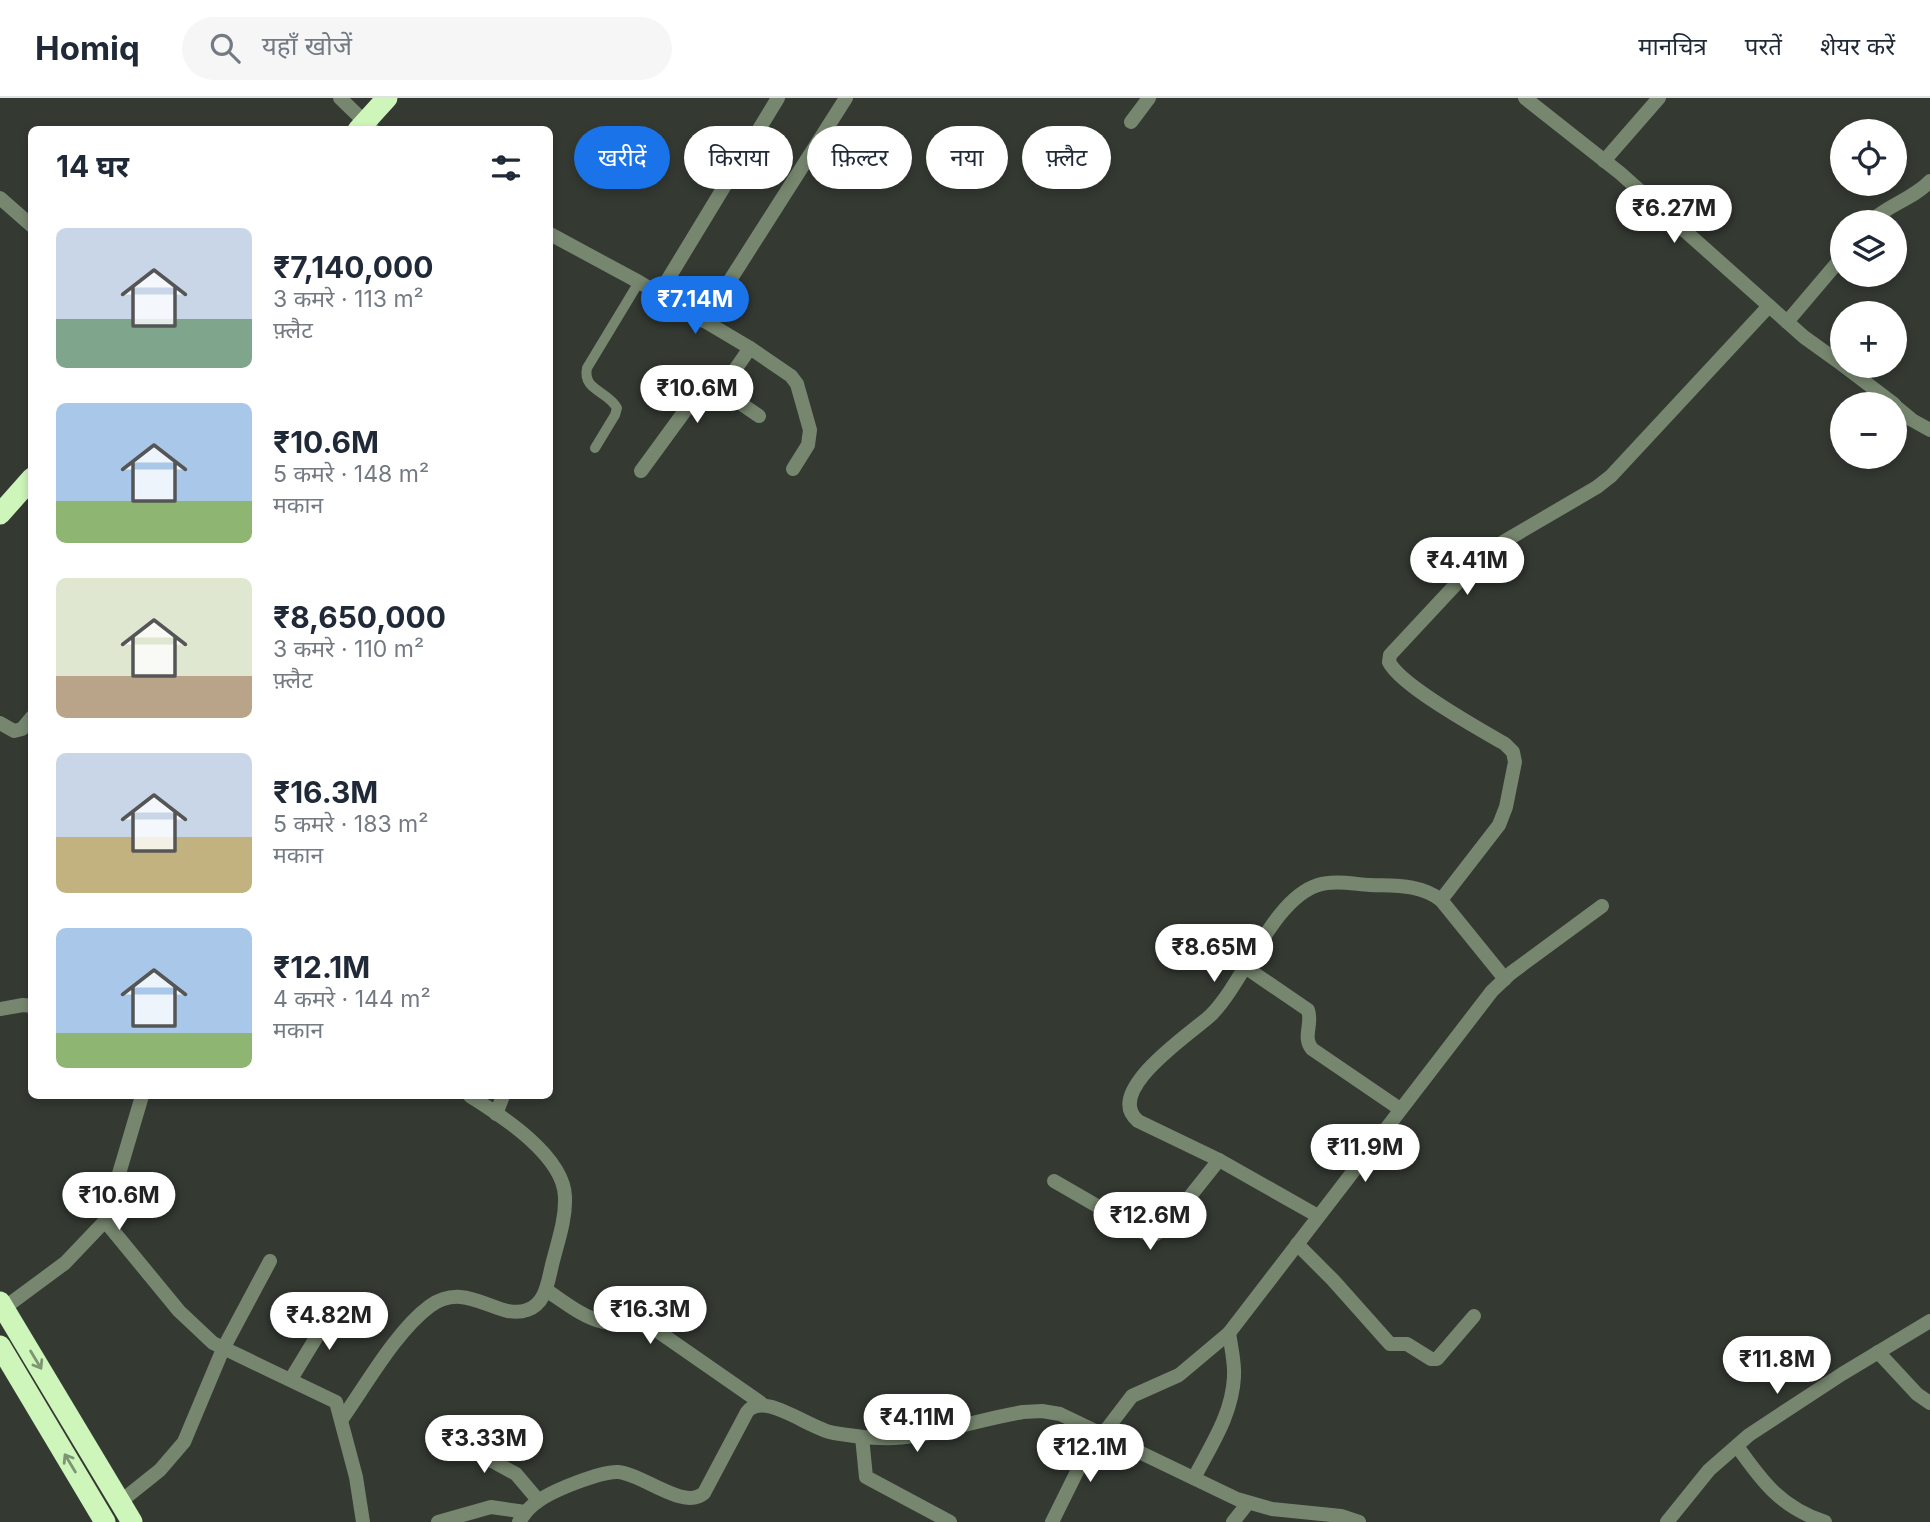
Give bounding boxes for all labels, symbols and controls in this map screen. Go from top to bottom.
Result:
search box [182,17,672,80]
text: Homiq [35,28,140,68]
icon: search [206,29,244,67]
text: यहाँ खोजें [262,30,352,61]
text: मानचित्र [1638,32,1707,61]
text: परतें [1745,32,1782,61]
text: शेयर करें [1820,32,1895,61]
map controls [1830,119,1907,469]
button: locate [1830,119,1907,196]
chip: खरीदें [574,126,670,189]
chip: किराया [684,126,793,189]
chip: फ़िल्टर [807,126,912,189]
chip: नया [926,126,1008,189]
chip: फ़्लैट [1022,126,1111,189]
text: 14 घर [56,148,129,184]
icon: filters [487,149,525,187]
pin: ₹6.27M [1617,186,1731,245]
text: ₹6.27M [1632,194,1716,222]
button: layers [1830,210,1907,287]
text: ₹7,140,000 [273,249,434,285]
icon: home [112,256,196,340]
pin: ₹7.14M [638,276,752,336]
text: 3 कमरे · 113 m² [273,285,424,313]
text: ₹7.14M [657,285,733,313]
button: + [1830,301,1907,378]
text: फ़्लैट [273,316,313,344]
pin: ₹10.6M [640,366,754,425]
text: ₹10.6M [656,374,738,402]
button: − [1830,392,1907,469]
text: ₹10.6M [273,424,379,460]
icon: home [112,431,196,515]
text: 5 कमरे · 148 m² [273,460,429,488]
text: मकान [273,491,323,519]
pin: ₹4.41M [1410,538,1524,597]
text: ₹4.41M [1426,546,1508,574]
text: ₹8,650,000 [273,599,446,635]
icon: home [112,606,196,690]
text: 3 कमरे · 110 m² [273,635,424,663]
text: फ़्लैट [273,666,313,694]
text: ₹16.3M [273,774,378,810]
icon: home [112,781,196,865]
text: 5 कमरे · 183 m² [273,810,428,838]
text: मकान [273,841,323,869]
pin: ₹8.65M [1157,924,1271,984]
text: ₹8.65M [1171,933,1257,961]
text: ₹12.1M [273,949,370,985]
icon: home [112,956,196,1040]
text: 4 कमरे · 144 m² [273,985,431,1013]
text: मकान [273,1016,323,1044]
pin: ₹11.9M [1308,1124,1422,1184]
text: ₹11.9M [1327,1133,1403,1161]
pin: ₹10.6M [62,1172,176,1232]
text: ₹10.6M [78,1181,160,1209]
pin: ₹12.6M [1093,1192,1207,1252]
text: ₹12.6M [1110,1201,1190,1229]
pin: ₹16.3M [593,1286,707,1346]
pin: ₹4.82M [272,1292,386,1352]
text: ₹16.3M [610,1295,690,1323]
text: ₹4.82M [286,1301,372,1329]
pin: ₹11.8M [1720,1336,1834,1396]
text: ₹11.8M [1739,1345,1815,1373]
one-way arrow [29,1349,43,1369]
pin: ₹4.11M [860,1394,974,1454]
text: ₹4.11M [880,1403,954,1431]
pin: ₹3.33M [427,1416,541,1475]
text: ₹3.33M [441,1424,527,1452]
pin: ₹12.1M [1033,1424,1147,1484]
text: ₹12.1M [1053,1433,1127,1461]
one-way arrow [63,1454,77,1474]

